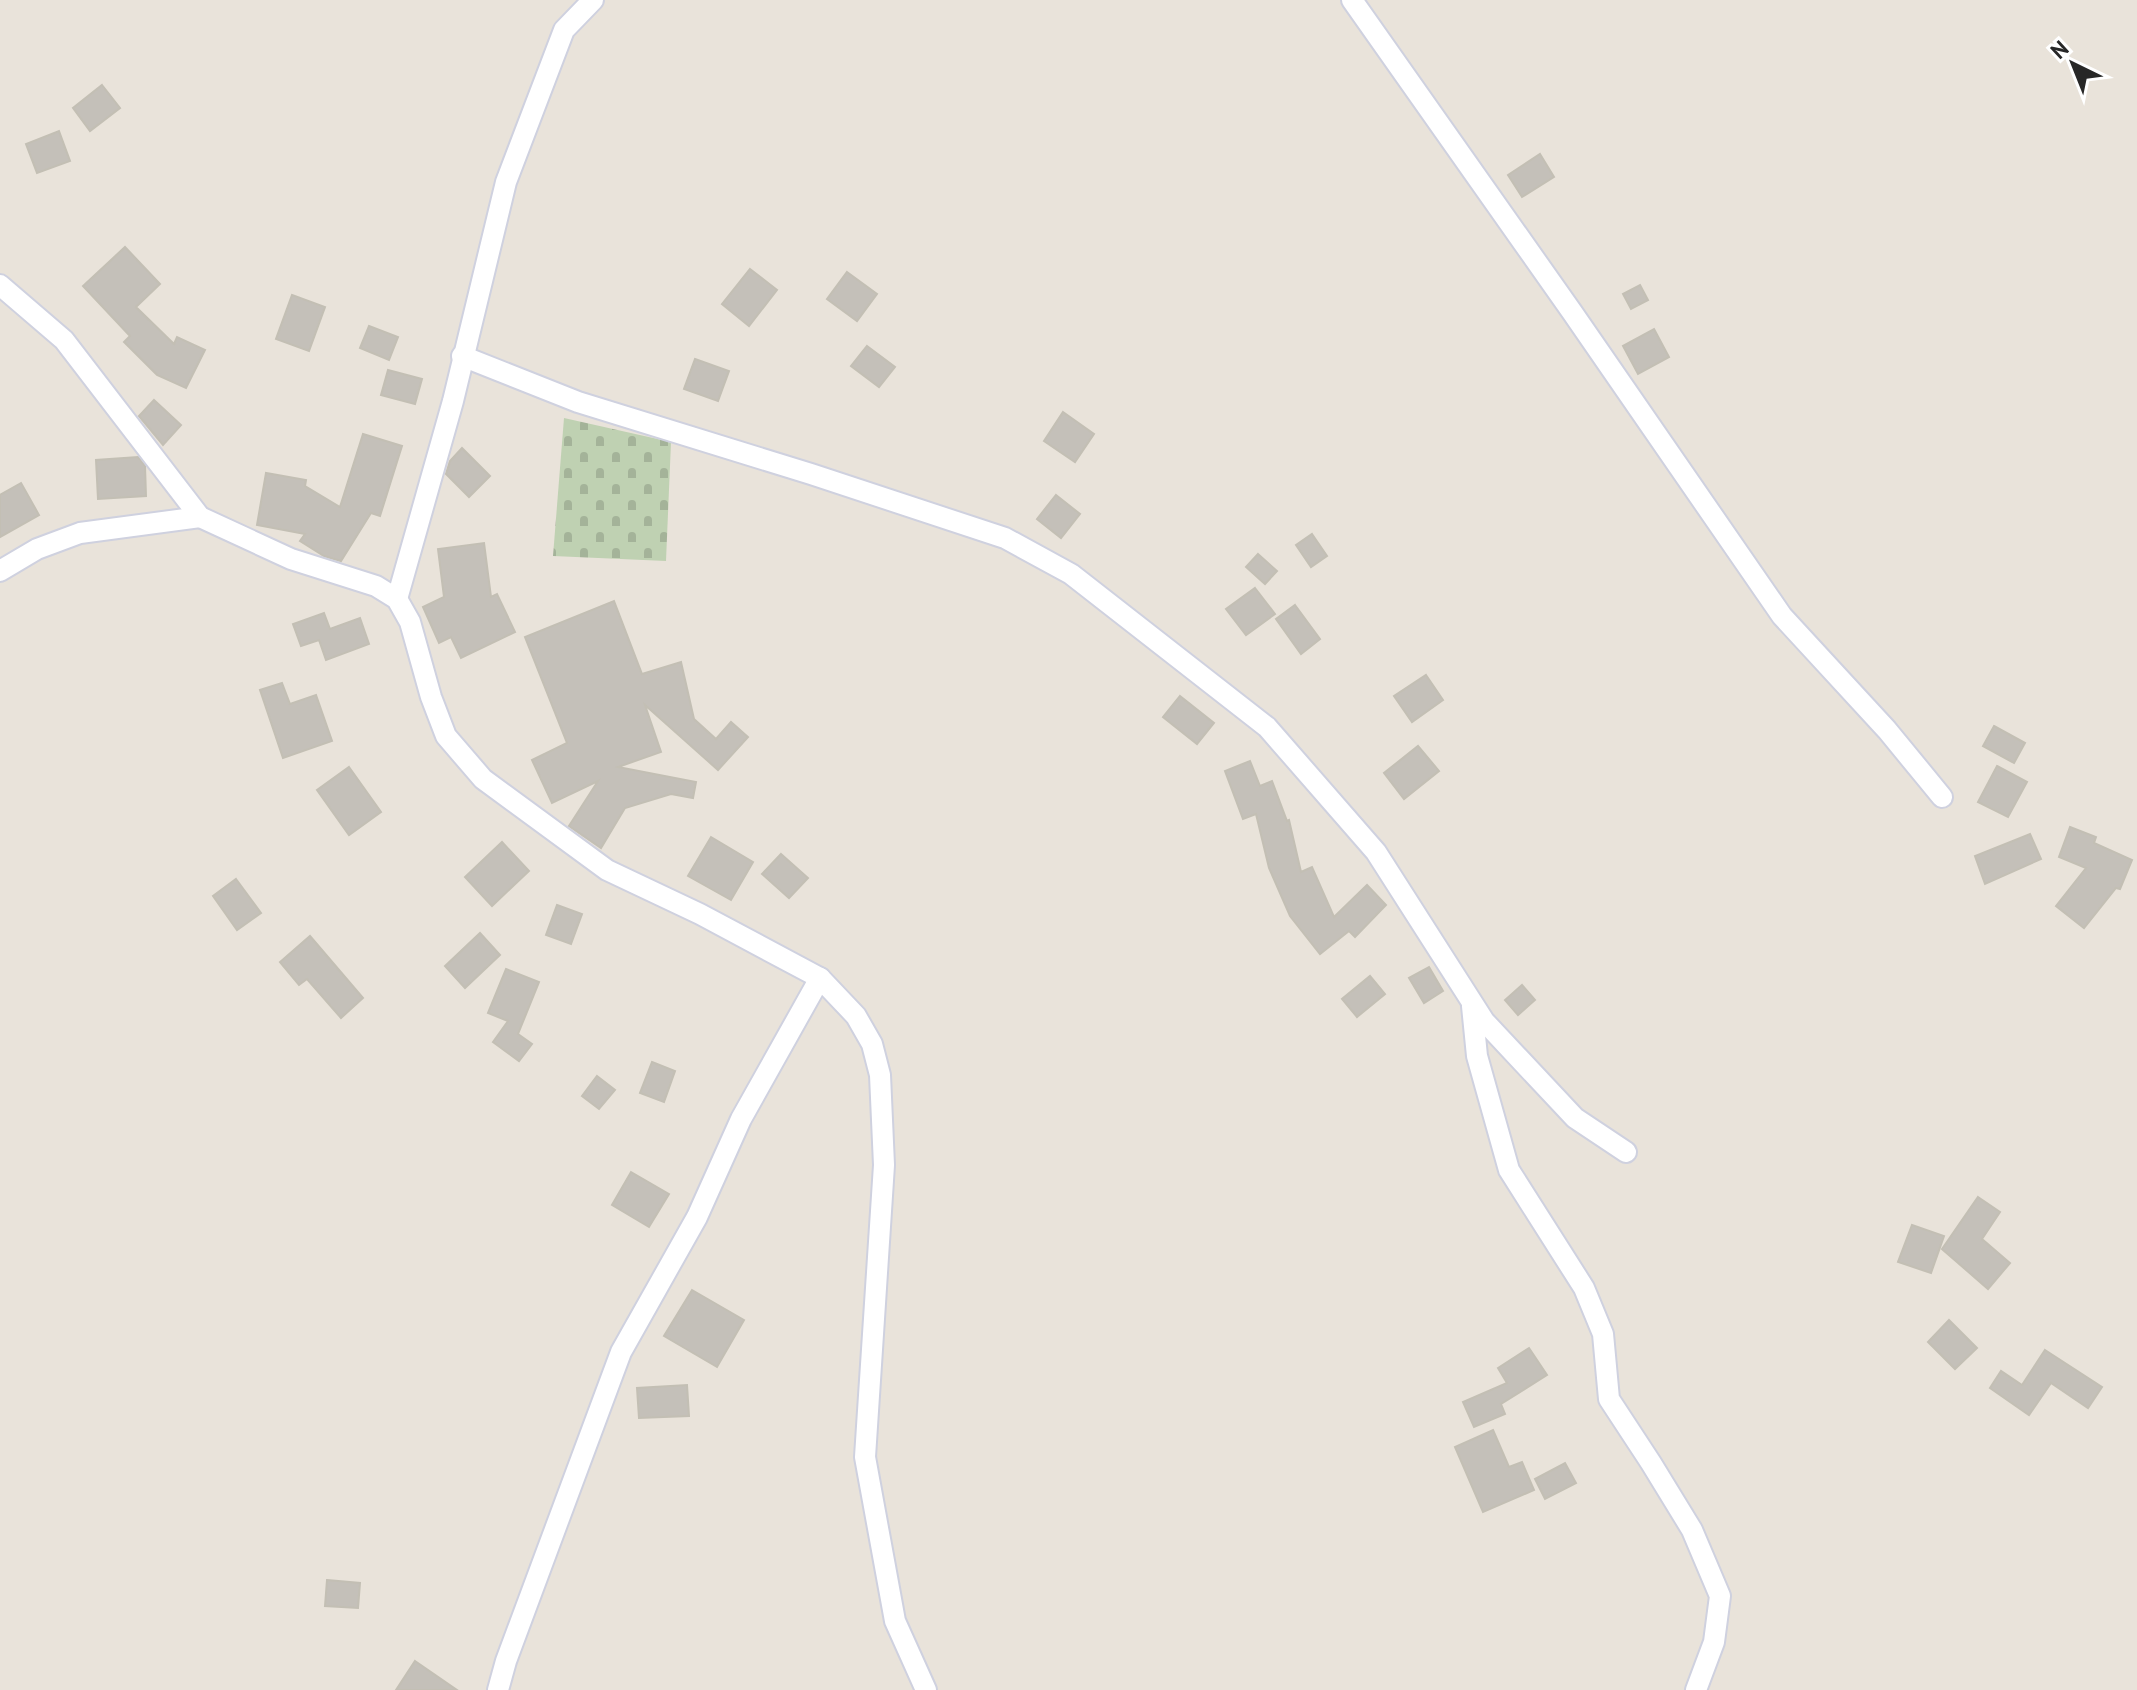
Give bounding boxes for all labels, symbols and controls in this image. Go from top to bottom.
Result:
north arrow [2033,24,2113,104]
text: N [2045,34,2074,65]

